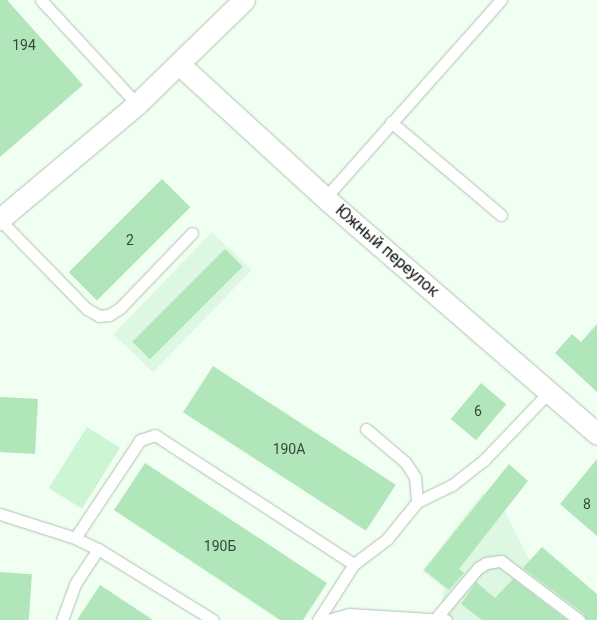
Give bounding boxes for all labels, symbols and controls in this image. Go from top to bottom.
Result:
house number: 194 [12,37,36,53]
street label: Южный переулок [331,201,443,301]
house number: 2 [126,232,134,248]
house number: 6 [474,403,482,419]
house number: 190А [273,441,305,457]
house number: 8 [583,496,591,512]
house number: 190Б [204,538,236,554]

